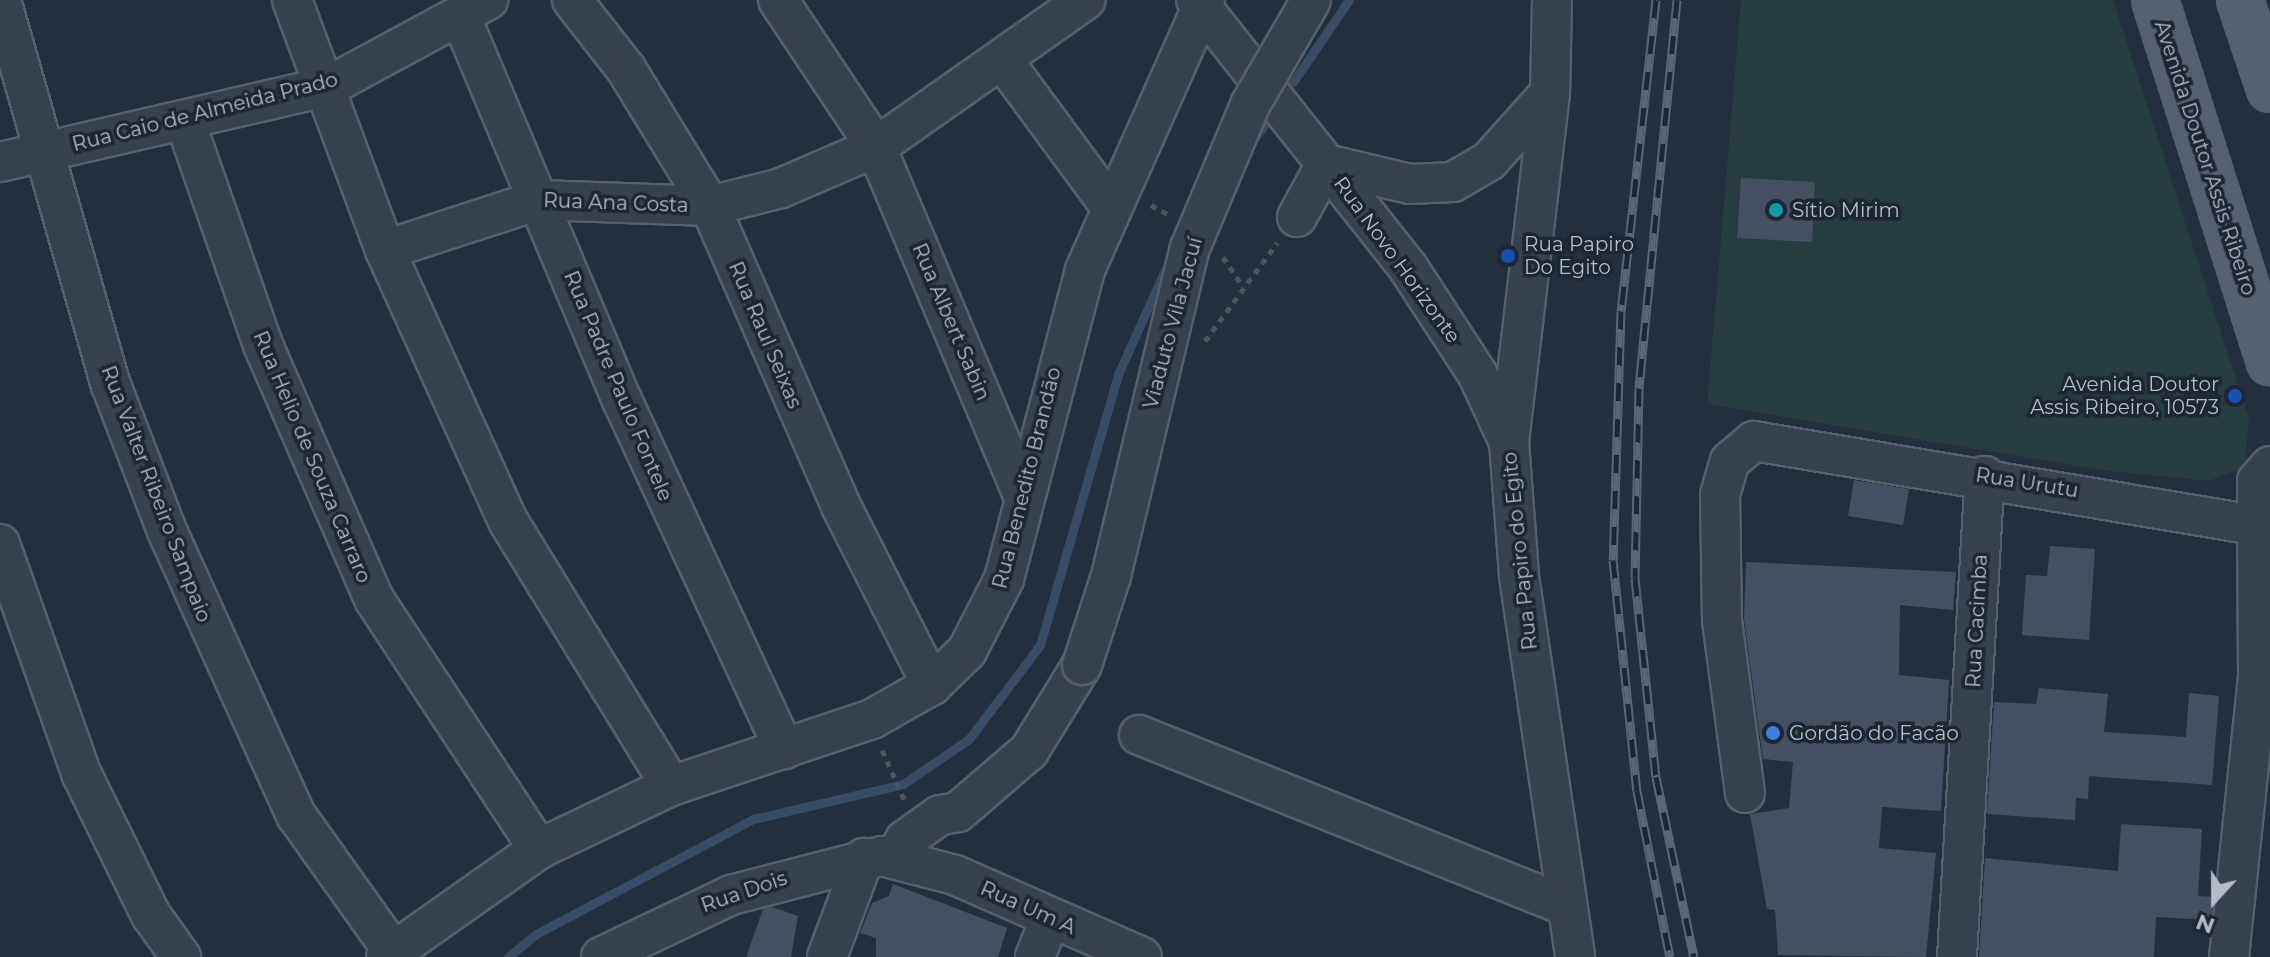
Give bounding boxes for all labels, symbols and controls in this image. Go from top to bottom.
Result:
street label: Avenida Doutor Assis Ribeiro [2149,18,2261,298]
street label: Rua Caio de Almeida Prado [70,67,340,157]
street label: Rua Novo Horizonte [1329,172,1465,348]
street label: Rua Ana Costa [543,188,689,218]
place label: Sítio Mirim [1792,198,1900,222]
marker: Sítio Mirim [1767,201,1785,219]
place label: Rua Papiro Do Egito [1524,232,1634,279]
street label: Viaduto Vila Jacuí [1139,235,1207,411]
street label: Rua Albert Sabin [907,240,995,404]
marker: Rua Papiro Do Egito [1499,247,1517,265]
street label: Rua Raul Seixas [723,258,807,412]
street label: Rua Padre Paulo Fontele [559,267,677,505]
street label: Rua Helio de Souza Carraro [248,327,376,587]
street label: Rua Valter Ribeiro Sampaio [96,362,216,626]
street label: Rua Benedito Brandão [988,365,1066,591]
place label: Avenida Doutor Assis Ribeiro, 10573 [2030,372,2219,419]
marker: Avenida Doutor Assis Ribeiro, 10573 [2226,387,2244,405]
street label: Rua Papiro do Egito [1498,451,1542,651]
street label: Rua Urutu [1974,463,2080,503]
street label: Rua Cacimba [1962,554,1992,688]
place label: Gordão do Facão [1789,721,1959,745]
marker: Gordão do Facão [1764,724,1782,742]
north arrow [2174,861,2254,941]
street label: Rua Dois [698,866,790,918]
street label: Rua Um A [977,876,1079,940]
text: N [2192,908,2218,940]

